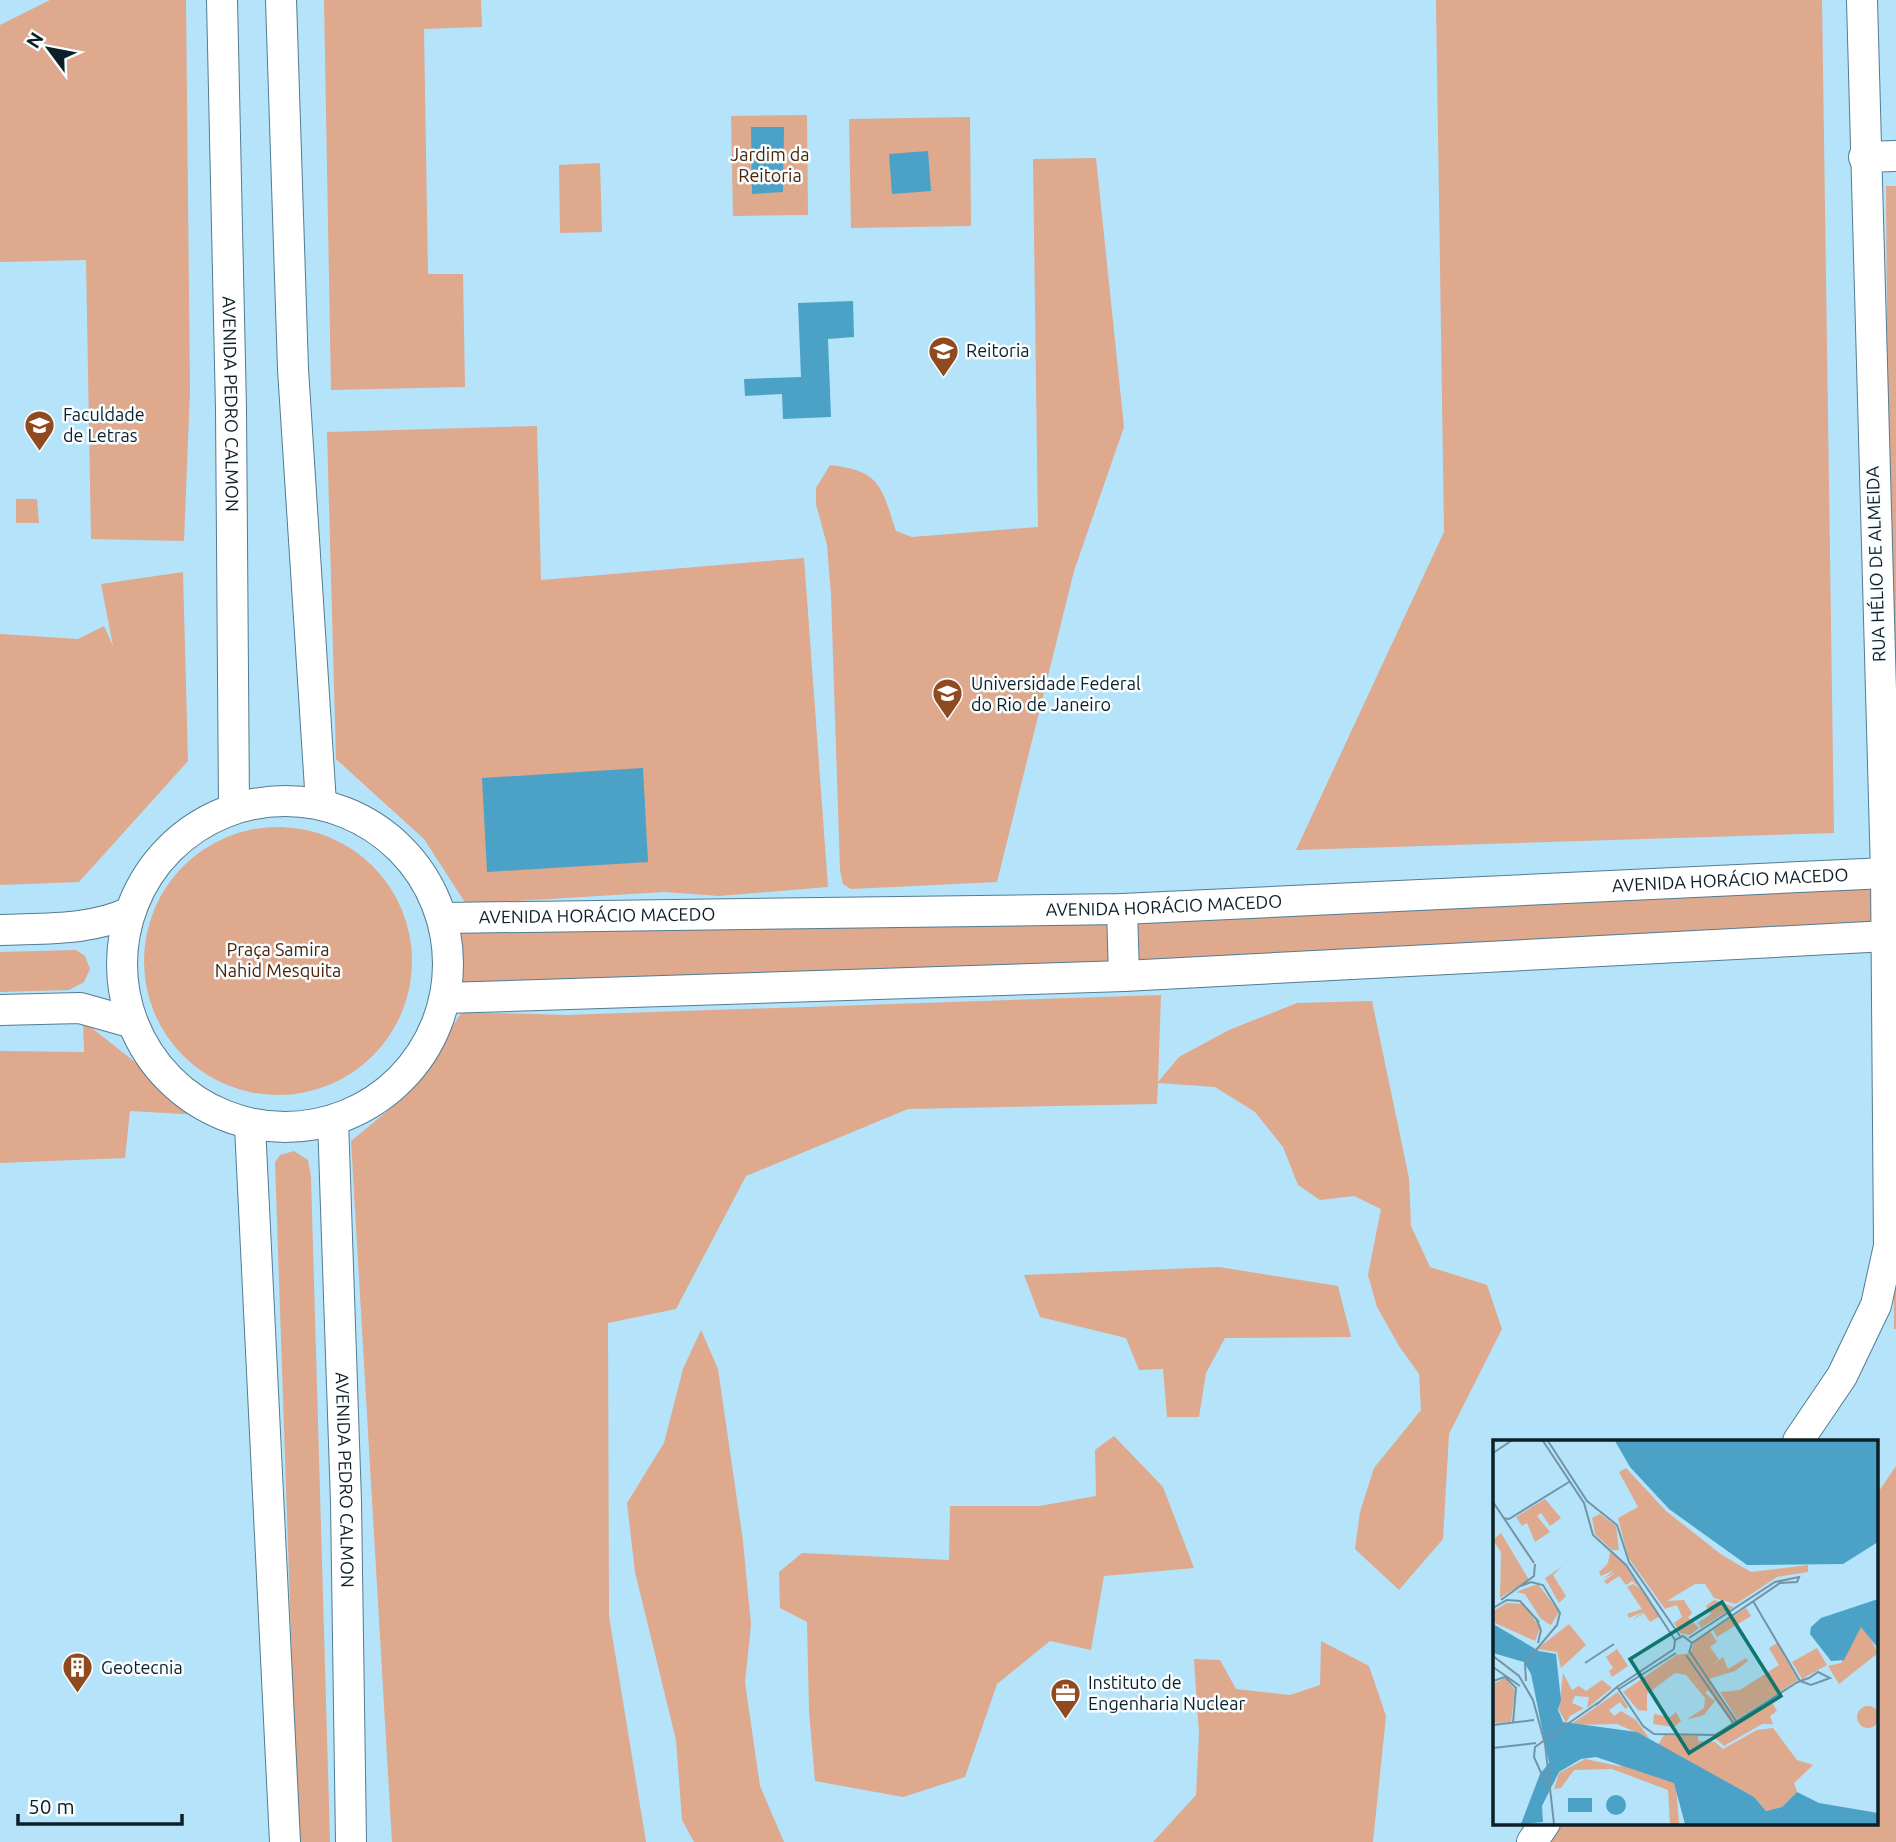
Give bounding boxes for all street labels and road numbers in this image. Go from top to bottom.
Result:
street label: AVENIDA PEDRO CALMON [220,296,243,512]
street label: RUA HÉLIO DE ALMEIDA [1861,465,1888,662]
street label: AVENIDA HORÁCIO MACEDO [1612,864,1849,895]
street label: AVENIDA HORÁCIO MACEDO [1045,890,1283,919]
street label: AVENIDA HORÁCIO MACEDO [478,903,715,927]
street label: AVENIDA PEDRO CALMON [333,1372,358,1588]

